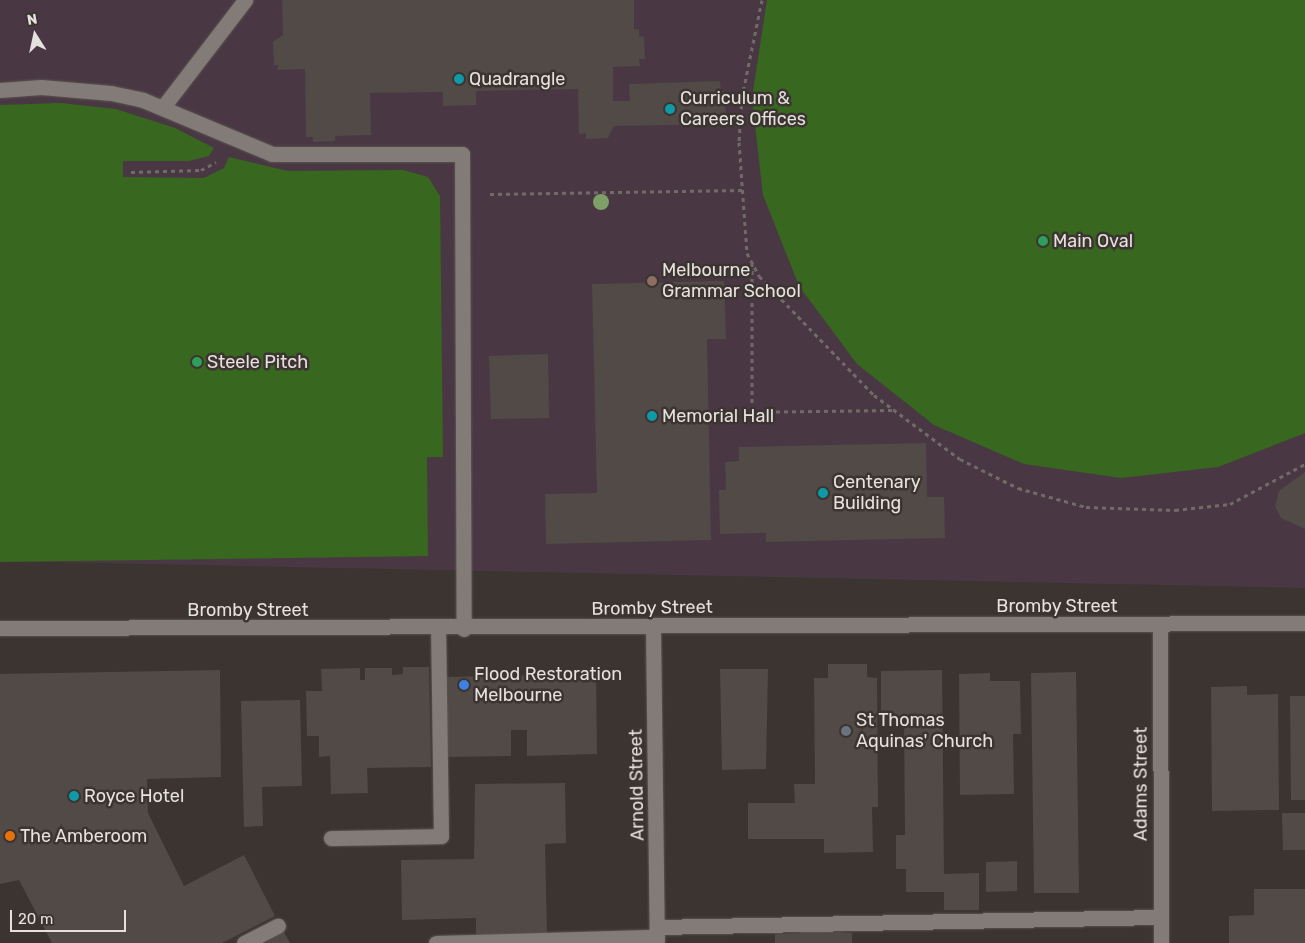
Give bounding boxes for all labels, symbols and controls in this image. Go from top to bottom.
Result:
north arrow [10,10,60,60]
text: N [26,10,39,29]
place label: Quadrangle [469,68,565,90]
marker: Quadrangle [453,73,465,85]
place label: Curriculum & Careers Offices [680,88,806,130]
marker: Curriculum & Careers Offices [664,103,676,115]
place label: Main Oval [1053,230,1133,252]
marker: Main Oval [1037,235,1049,247]
place label: Melbourne Grammar School [662,260,801,302]
marker: Melbourne Grammar School [646,275,658,287]
place label: Steele Pitch [207,351,308,373]
marker: Steele Pitch [191,356,203,368]
place label: Memorial Hall [662,405,774,427]
marker: Memorial Hall [646,410,658,422]
place label: Centenary Building [833,472,921,514]
marker: Centenary Building [817,487,829,499]
street label: Bromby Street [996,595,1118,617]
street label: Bromby Street [591,596,713,620]
street label: Bromby Street [187,599,309,621]
place label: Flood Restoration Melbourne [474,664,622,706]
marker: Flood Restoration Melbourne [458,679,470,691]
place label: St Thomas Aquinas' Church [856,710,993,752]
marker: St Thomas Aquinas' Church [840,725,852,737]
street label: Adams Street [1130,727,1152,841]
street label: Arnold Street [625,729,649,841]
place label: Royce Hotel [84,785,184,807]
marker: Royce Hotel [68,790,80,802]
place label: The Amberoom [20,825,148,847]
marker: The Amberoom [4,830,16,842]
scale bar [12,900,129,932]
text: 20 m [18,910,53,928]

